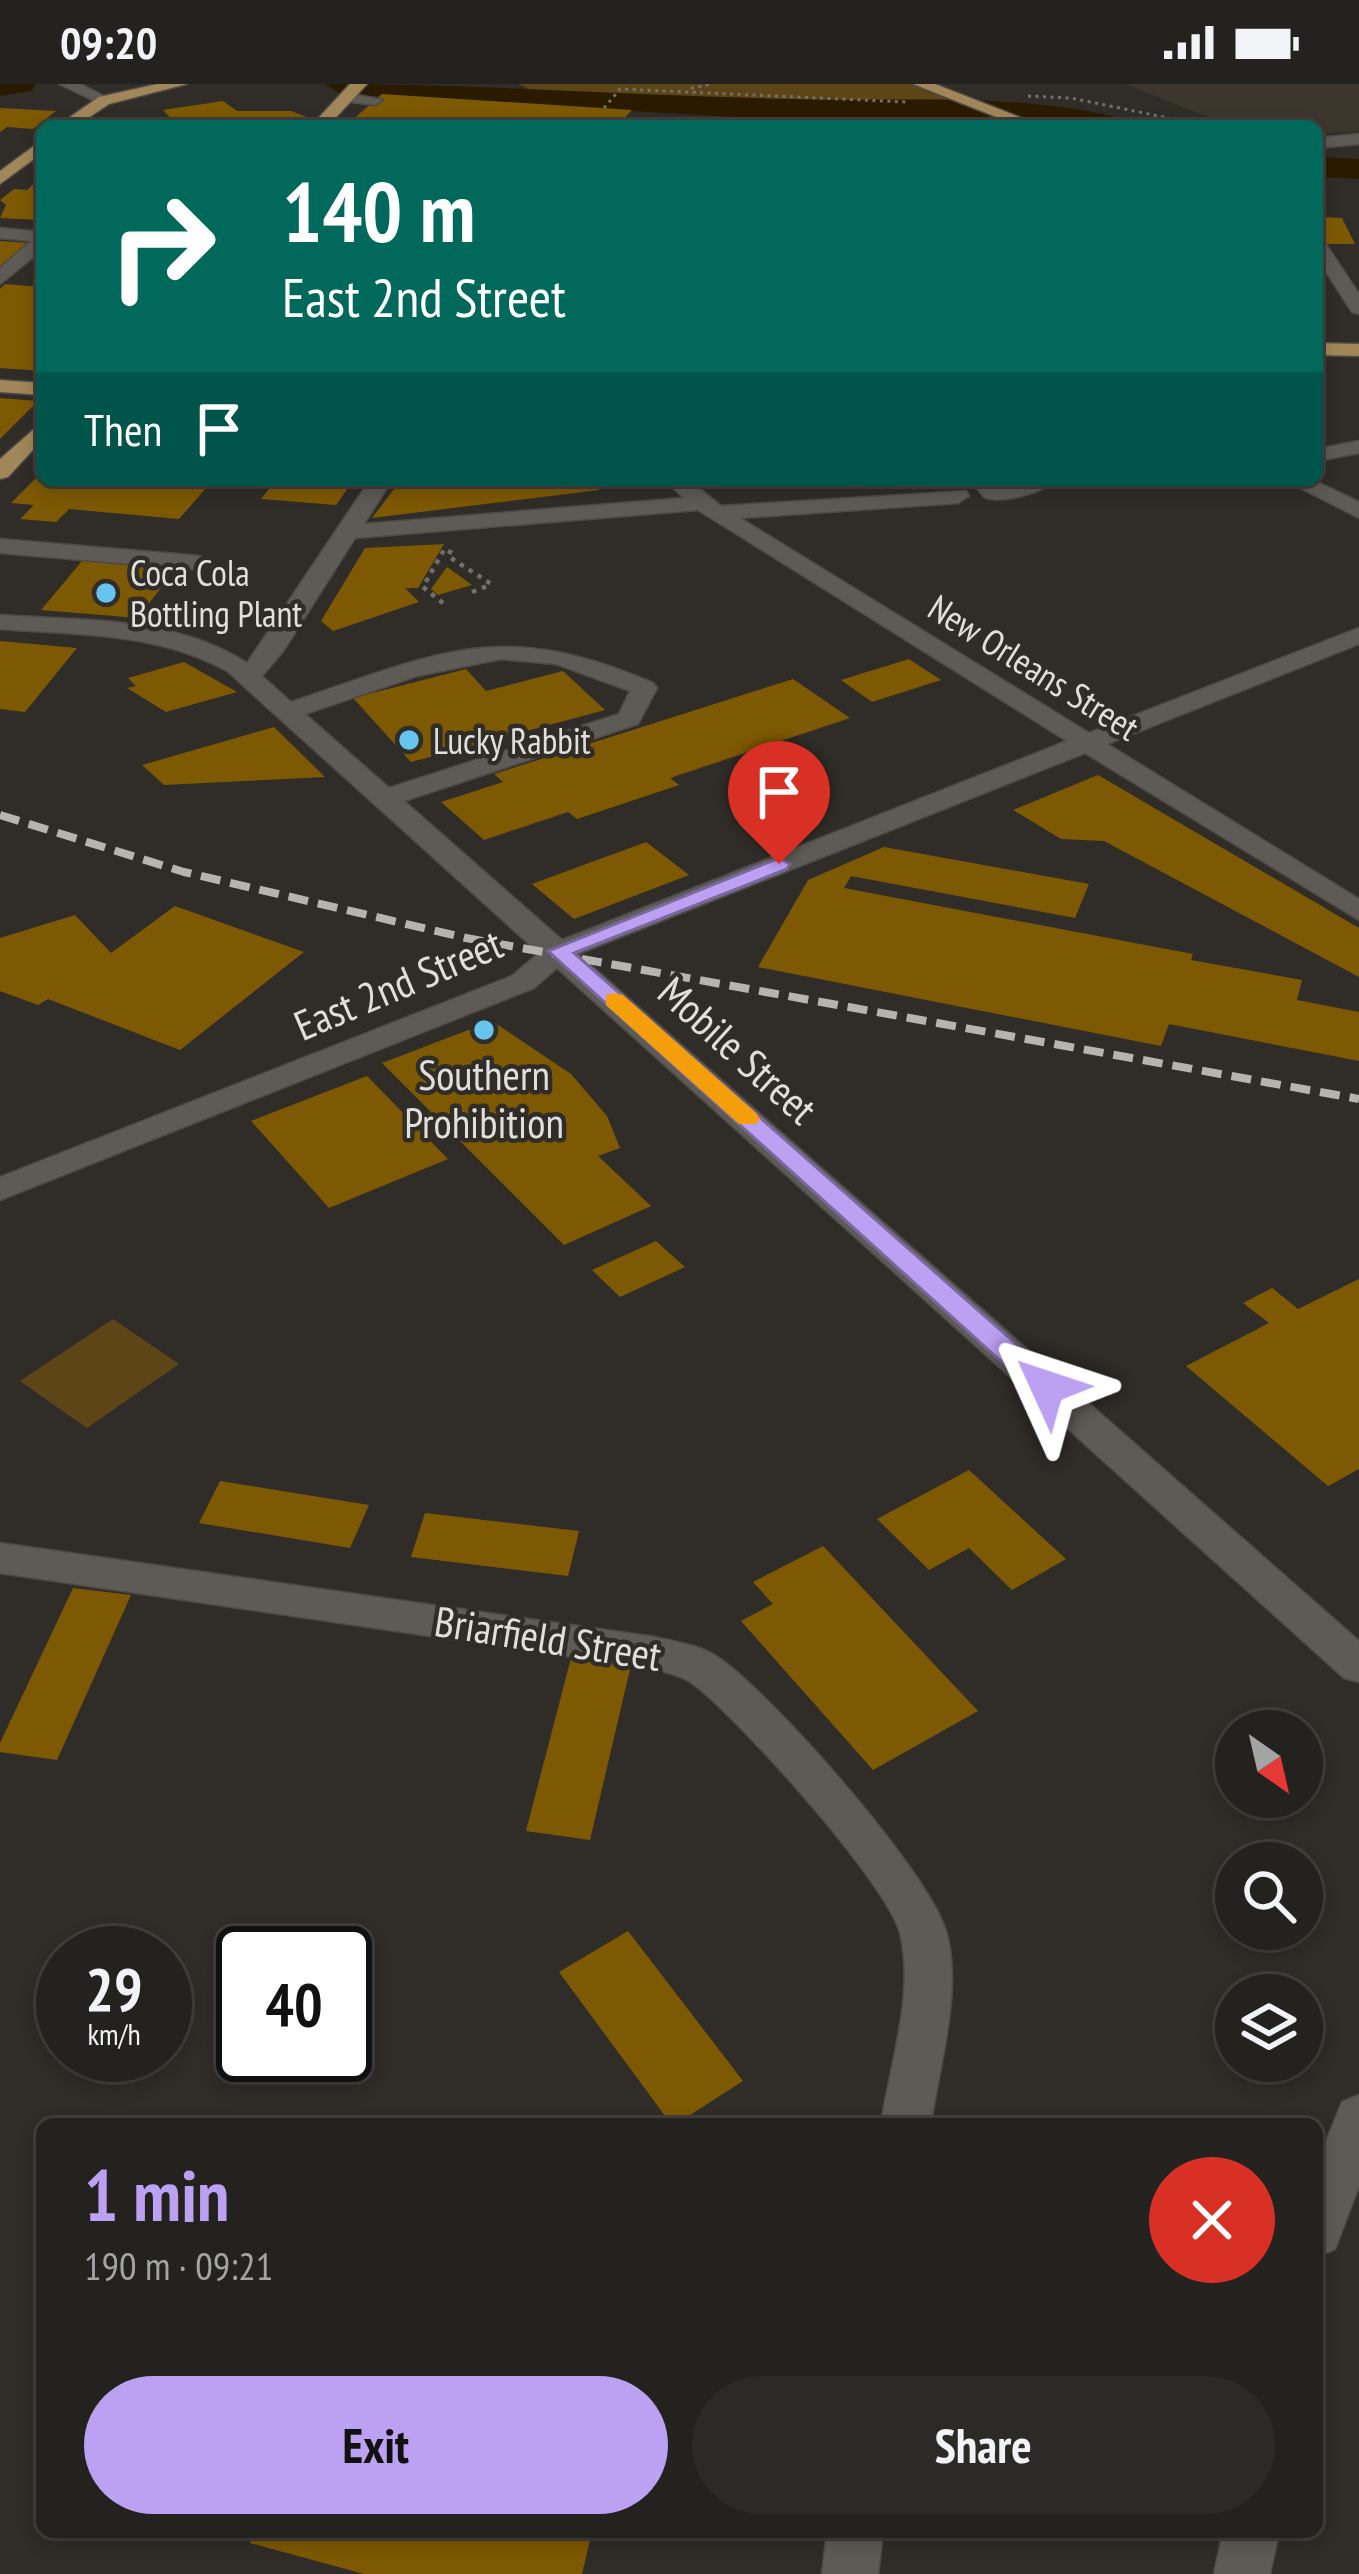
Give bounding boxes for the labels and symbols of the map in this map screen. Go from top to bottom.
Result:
place label: Coca Cola Bottling Plant [130,549,302,637]
marker: Coca Cola Bottling Plant [93,580,119,606]
street label: New Orleans Street [920,584,1148,750]
place label: Lucky Rabbit [433,717,591,764]
marker: Lucky Rabbit [396,727,422,753]
pin [728,741,830,864]
street label: East 2nd Street [286,915,511,1052]
street label: Mobile Street [647,964,829,1136]
marker: Southern Prohibition [471,1017,497,1043]
place label: Southern Prohibition [404,1047,564,1150]
position arrow [984,1324,1110,1450]
street label: Briarfield Street [431,1593,665,1683]
north arrow [1215,1710,1323,1818]
speed limit sign: 40 [216,1926,372,2082]

